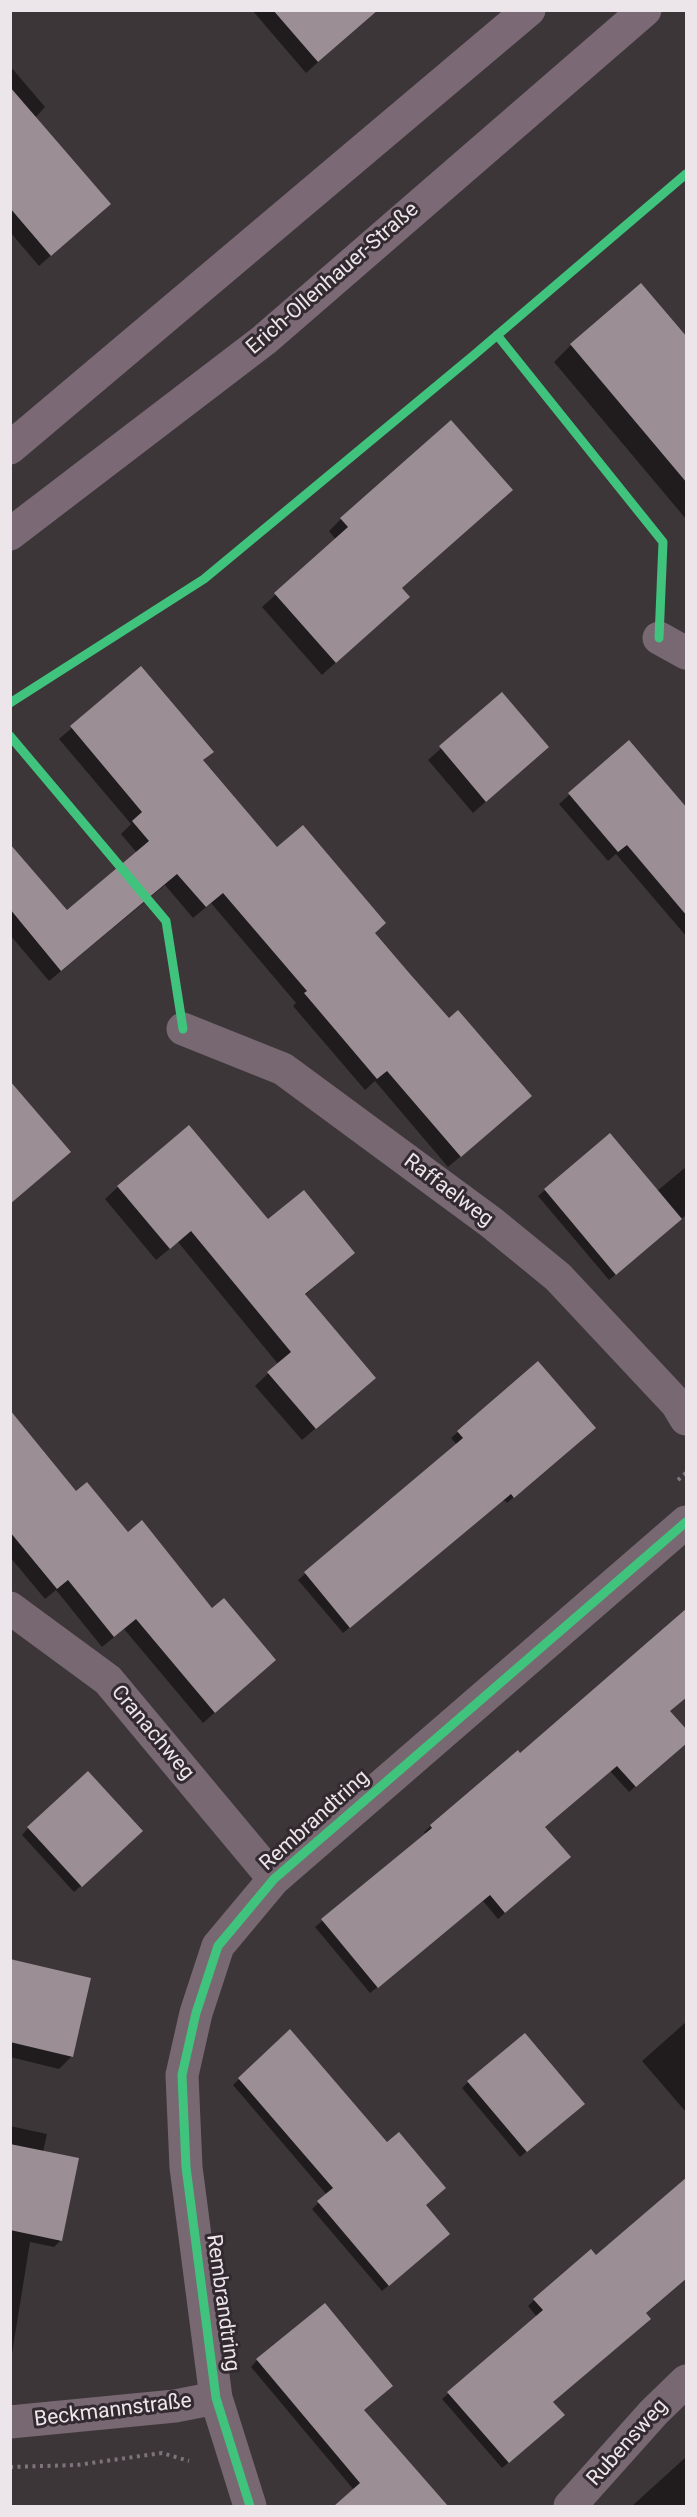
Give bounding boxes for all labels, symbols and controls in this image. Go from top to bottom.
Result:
street label: Erich-Ollenhauer-Straße [242,197,424,361]
street label: Raffaelweg [398,1149,498,1233]
street label: Cranachweg [105,1680,199,1786]
street label: Rembrandtring [255,1765,375,1877]
street label: Rembrandtring [200,2233,244,2373]
street label: Beckmannstraße [33,2389,193,2433]
street label: Rubensweg [582,2394,674,2492]

